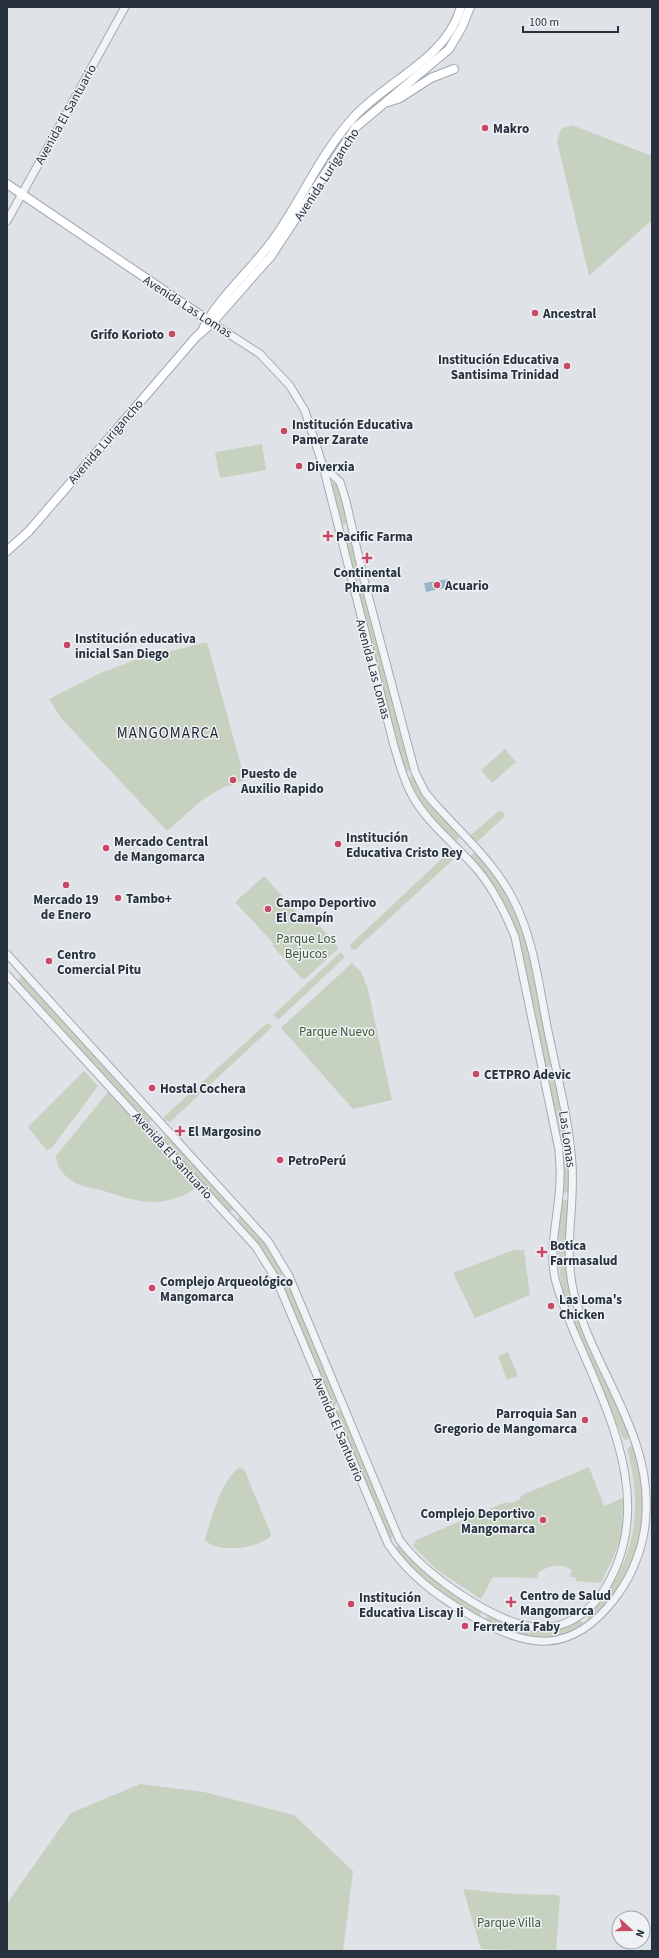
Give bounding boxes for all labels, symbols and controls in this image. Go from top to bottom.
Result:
scale bar [523,8,618,34]
text: 100 m [529,14,559,31]
street label: Avenida El Santuario [31,61,101,168]
place label: Makro [493,120,529,138]
marker: Makro [480,123,490,133]
street label: Avenida Lurigancho [290,125,364,224]
street label: Avenida Las Lomas [139,271,236,343]
place label: Ancestral [542,305,596,323]
marker: Ancestral [530,308,540,318]
place label: Grifo Korioto [90,326,164,344]
marker: Grifo Korioto [167,329,177,339]
place label: Institución Educativa Santisima Trinidad [438,351,559,384]
marker: Institución Educativa Santisima Trinidad [562,361,572,371]
street label: Avenida Lurigancho [64,395,148,488]
place label: Institución Educativa Pamer Zarate [292,416,413,449]
marker: Institución Educativa Pamer Zarate [279,426,289,436]
place label: Diverxia [307,458,355,476]
marker: Diverxia [294,461,304,471]
place label: Pacific Farma [336,528,413,546]
marker: Pacific Farma [323,531,333,541]
marker: Continental Pharma [362,553,372,563]
place label: Continental Pharma [333,564,401,597]
place label: Acuario [444,577,489,595]
marker: Acuario [432,580,442,590]
street label: Avenida Las Lomas [351,617,395,722]
place label: Institución educativa inicial San Diego [75,630,196,663]
marker: Institución educativa inicial San Diego [62,640,72,650]
district label: MANGOMARCA [117,723,219,744]
place label: Puesto de Auxilio Rapido [240,765,324,798]
marker: Puesto de Auxilio Rapido [228,775,238,785]
place label: Institución Educativa Cristo Rey [346,829,463,862]
place label: Mercado Central de Mangomarca [114,833,208,866]
marker: Institución Educativa Cristo Rey [333,839,343,849]
marker: Mercado Central de Mangomarca [101,843,111,853]
marker: Mercado 19 de Enero [61,880,71,890]
place label: Tambo+ [126,890,172,908]
place label: Mercado 19 de Enero [33,891,99,924]
marker: Tambo+ [113,893,123,903]
place label: Campo Deportivo El Campín [276,894,376,927]
marker: Campo Deportivo El Campín [263,904,273,914]
park label: Parque Los Bejucos [276,930,336,963]
place label: Centro Comercial Pitu [57,946,141,979]
marker: Centro Comercial Pitu [44,956,54,966]
park label: Parque Nuevo [299,1023,375,1041]
place label: CETPRO Adevic [484,1066,571,1084]
marker: CETPRO Adevic [471,1069,481,1079]
place label: Hostal Cochera [160,1080,246,1098]
marker: Hostal Cochera [147,1083,157,1093]
street label: Avenida El Santuario [128,1108,217,1203]
street label: Las Lomas [554,1110,580,1169]
place label: El Margosino [188,1123,261,1141]
marker: El Margosino [175,1126,185,1136]
place label: PetroPerú [288,1152,346,1170]
marker: PetroPerú [275,1155,285,1165]
place label: Botica Farmasalud [550,1237,618,1270]
marker: Botica Farmasalud [537,1247,547,1257]
place label: Complejo Arqueológico Mangomarca [160,1273,293,1306]
marker: Complejo Arqueológico Mangomarca [147,1283,157,1293]
place label: Las Loma's Chicken [559,1291,622,1324]
marker: Las Loma's Chicken [546,1301,556,1311]
street label: Avenida El Santuario [308,1374,368,1485]
place label: Parroquia San Gregorio de Mangomarca [434,1405,577,1438]
marker: Parroquia San Gregorio de Mangomarca [580,1415,590,1425]
place label: Complejo Deportivo Mangomarca [420,1505,535,1538]
marker: Complejo Deportivo Mangomarca [538,1515,548,1525]
place label: Centro de Salud Mangomarca [520,1587,611,1620]
place label: Institución Educativa Liscay Ii [359,1589,464,1622]
marker: Centro de Salud Mangomarca [505,1596,517,1608]
marker: Institución Educativa Liscay Ii [346,1599,356,1609]
place label: Ferretería Faby [473,1618,560,1636]
marker: Ferretería Faby [460,1621,470,1631]
north arrow [611,1910,651,1950]
park label: Parque Villa [477,1914,541,1932]
text: N [632,1927,648,1940]

